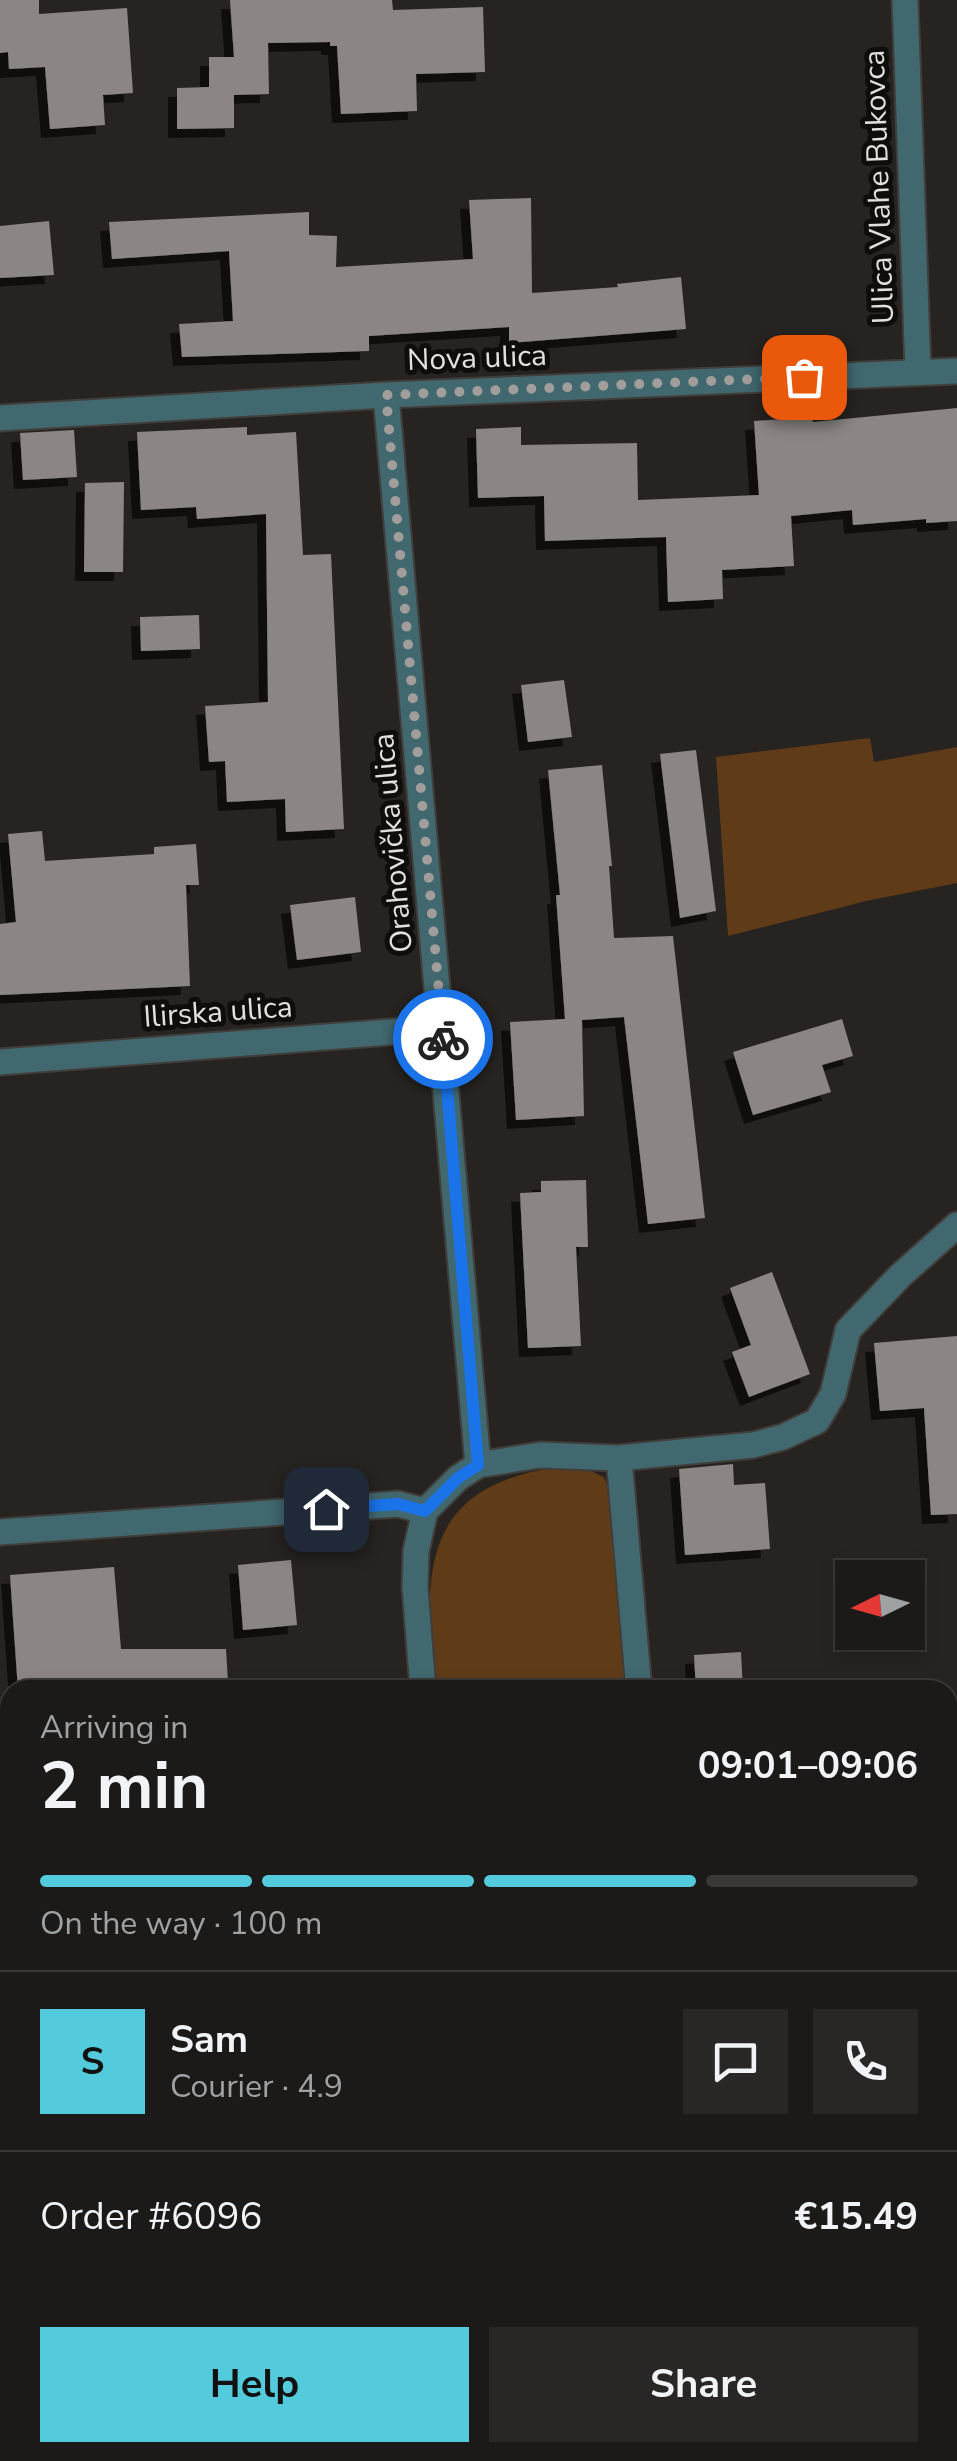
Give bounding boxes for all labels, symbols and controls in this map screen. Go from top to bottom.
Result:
street label: Ulica Vlahe Bukovca [854,49,904,325]
street label: Nova ulica [406,335,548,381]
pin [762,335,847,420]
icon: bag [777,350,832,405]
street label: Orahovička ulica [363,732,423,954]
street label: Ilirska ulica [142,986,294,1038]
courier [393,989,493,1089]
icon: bike [416,1012,471,1067]
pin [284,1467,369,1552]
icon: home [299,1482,354,1537]
north arrow [835,1560,925,1650]
map controls [835,1560,925,1650]
text: Arriving in [40,1706,188,1749]
text: 09:01–09:06 [698,1740,918,1791]
text: 2 min [40,1742,208,1831]
text: On the way · 100 m [40,1902,322,1945]
button: chat [683,2009,788,2114]
button: phone [813,2009,918,2114]
text: Sam [170,2014,248,2065]
text: S [81,2036,104,2087]
text: Courier · 4.9 [170,2065,343,2108]
text: Order #6096 [40,2191,262,2242]
text: €15.49 [795,2191,918,2242]
button: Help [40,2327,469,2442]
button: Share [489,2327,918,2442]

